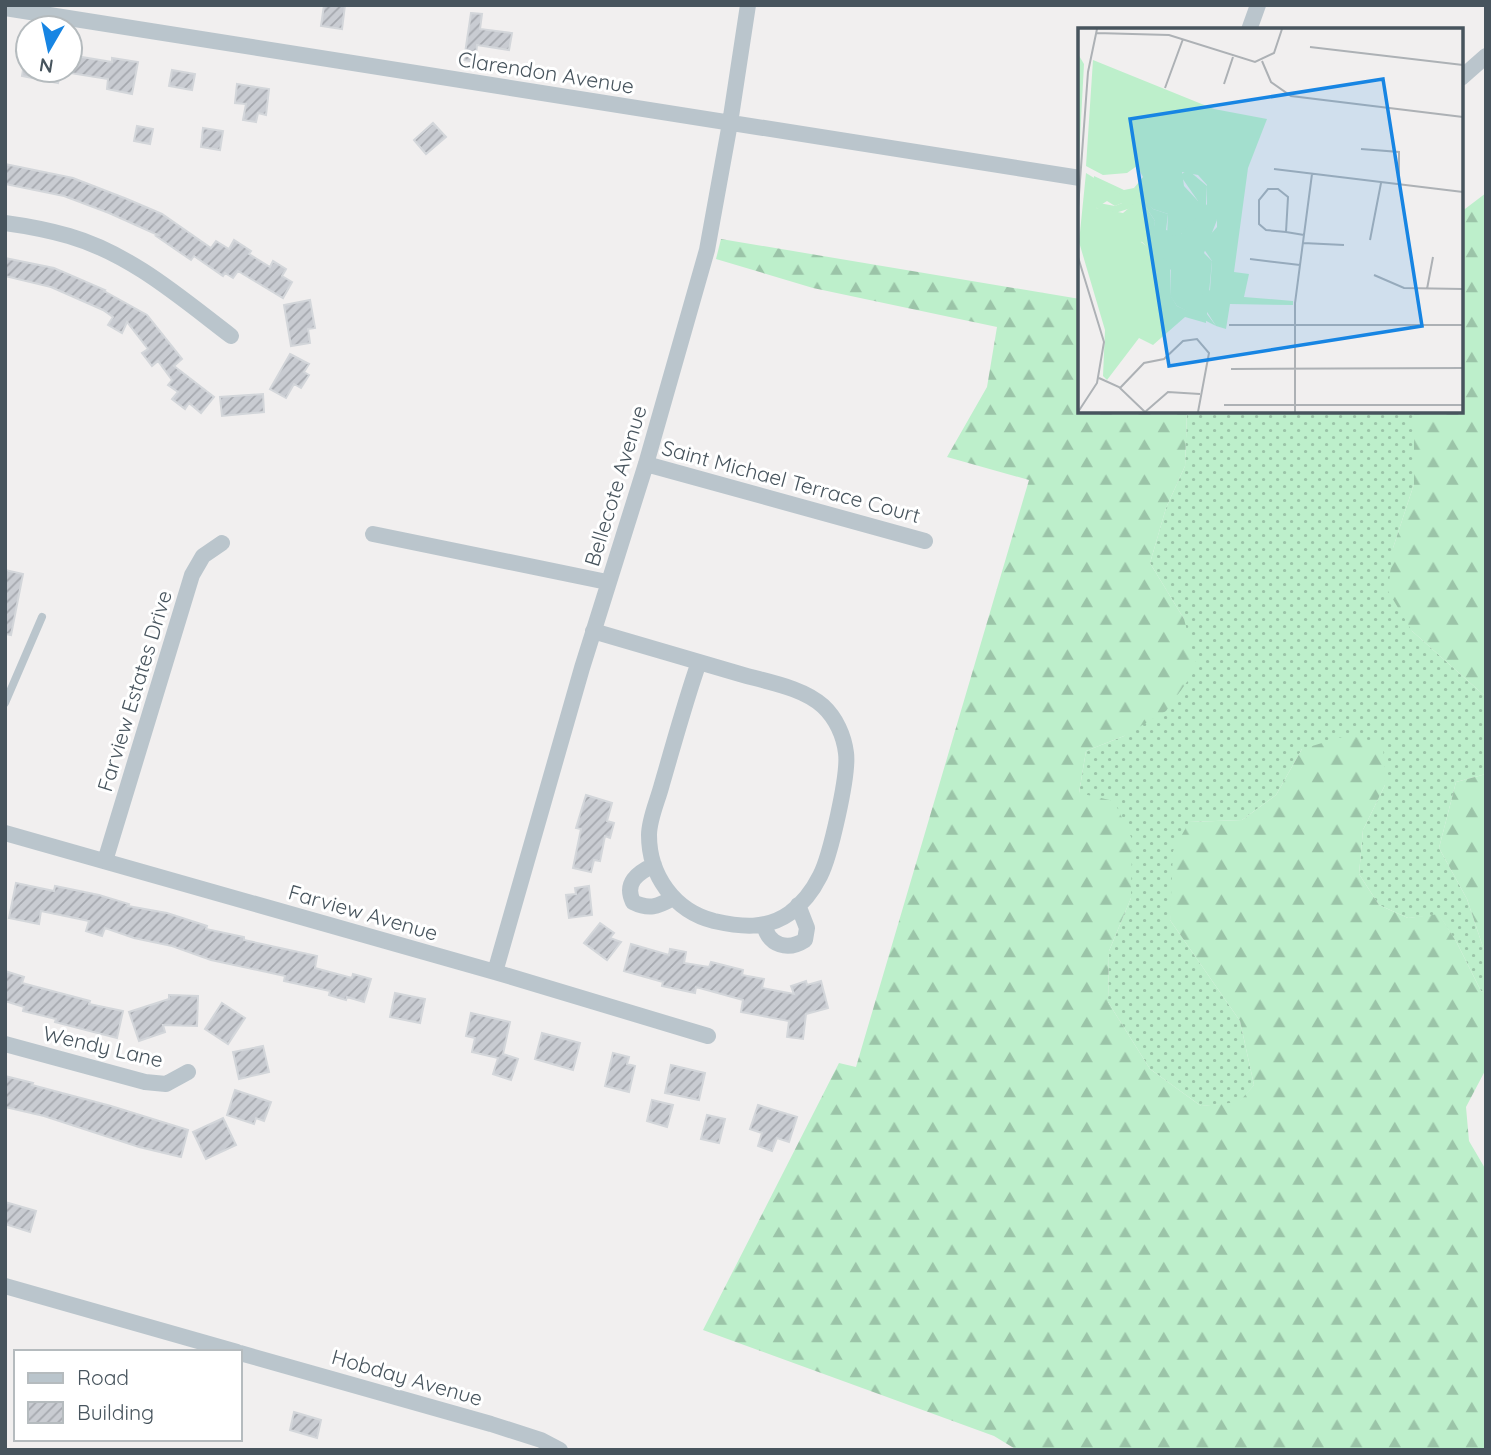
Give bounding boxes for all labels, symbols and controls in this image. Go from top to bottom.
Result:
north arrow [14,14,84,84]
inset map [1078,28,1463,413]
street label: Clarendon Avenue [456,45,636,99]
text: N [38,53,55,79]
street label: Bellecote Avenue [578,402,652,569]
street label: Saint Michael Terrace Court [659,434,923,528]
street label: Farview Estates Drive [91,587,177,794]
street label: Farview Avenue [286,878,441,946]
street label: Wendy Lane [41,1020,166,1072]
street label: Hobday Avenue [329,1343,486,1411]
legend [14,1350,242,1441]
text: Road [77,1364,129,1390]
text: Building [77,1399,154,1425]

